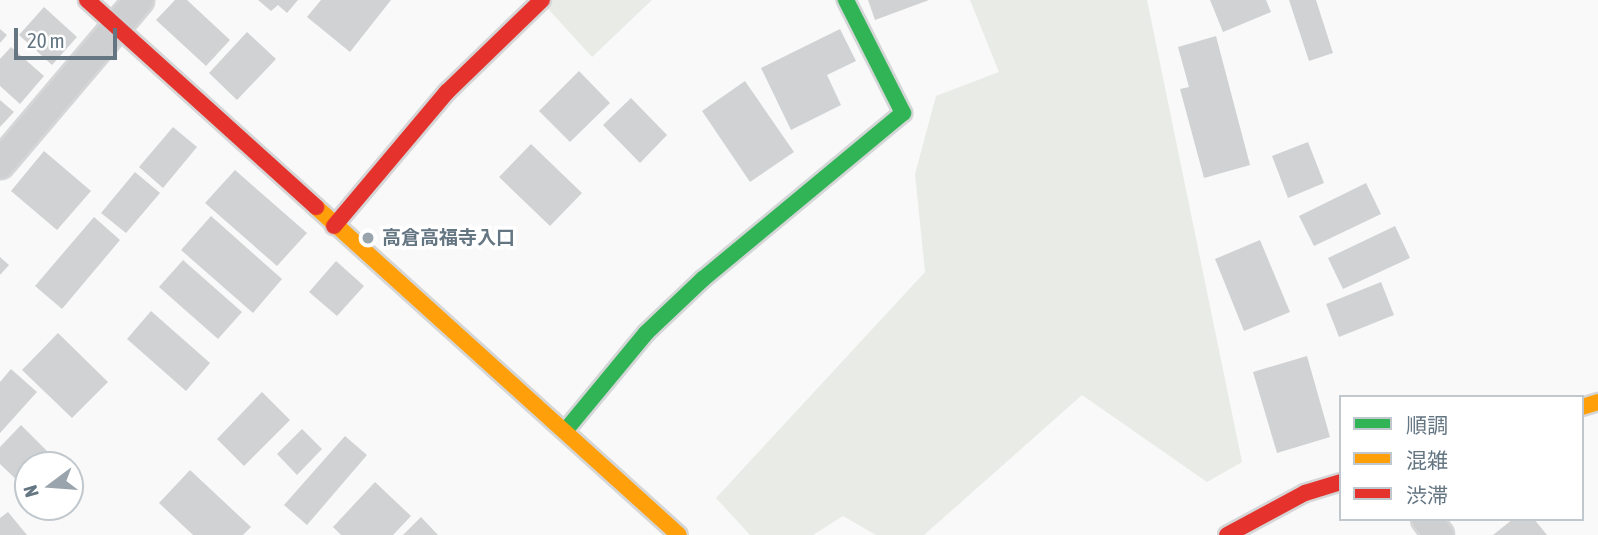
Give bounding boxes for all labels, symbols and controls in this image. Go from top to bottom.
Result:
scale bar [18,14,121,58]
text: 20 m [27,28,65,52]
place label: 高倉高福寺入口 [382,227,515,249]
marker: 高倉高福寺入口 [360,230,376,246]
legend [1339,395,1584,521]
text: 順調 [1406,413,1448,437]
text: 混雑 [1406,448,1448,472]
north arrow [14,451,84,521]
text: N [19,483,43,500]
text: 渋滞 [1406,483,1448,507]

